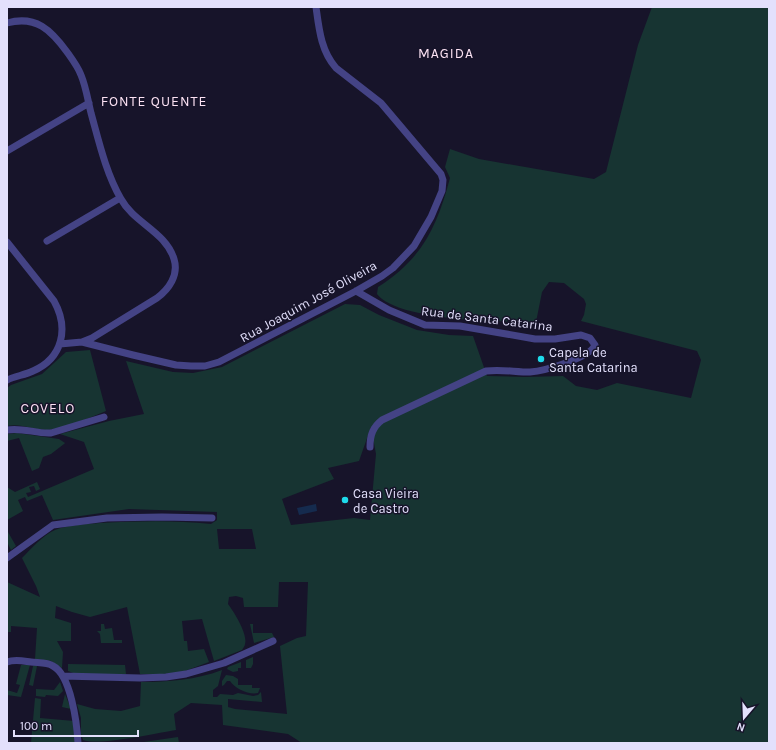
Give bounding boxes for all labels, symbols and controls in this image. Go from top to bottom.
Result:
district label: MAGIDA [418,45,474,62]
district label: FONTE QUENTE [101,93,207,110]
street label: Rua Joaquim José Oliveira [237,258,380,346]
street label: Rua de Santa Catarina [420,303,554,334]
place label: Capela de Santa Catarina [549,345,638,375]
marker: Capela de Santa Catarina [536,354,546,364]
district label: COVELO [21,400,75,417]
place label: Casa Vieira de Castro [353,486,419,516]
marker: Casa Vieira de Castro [340,495,350,505]
north arrow [724,698,764,738]
scale bar [14,712,138,738]
text: 100 m [20,719,52,733]
text: N [735,720,747,734]

